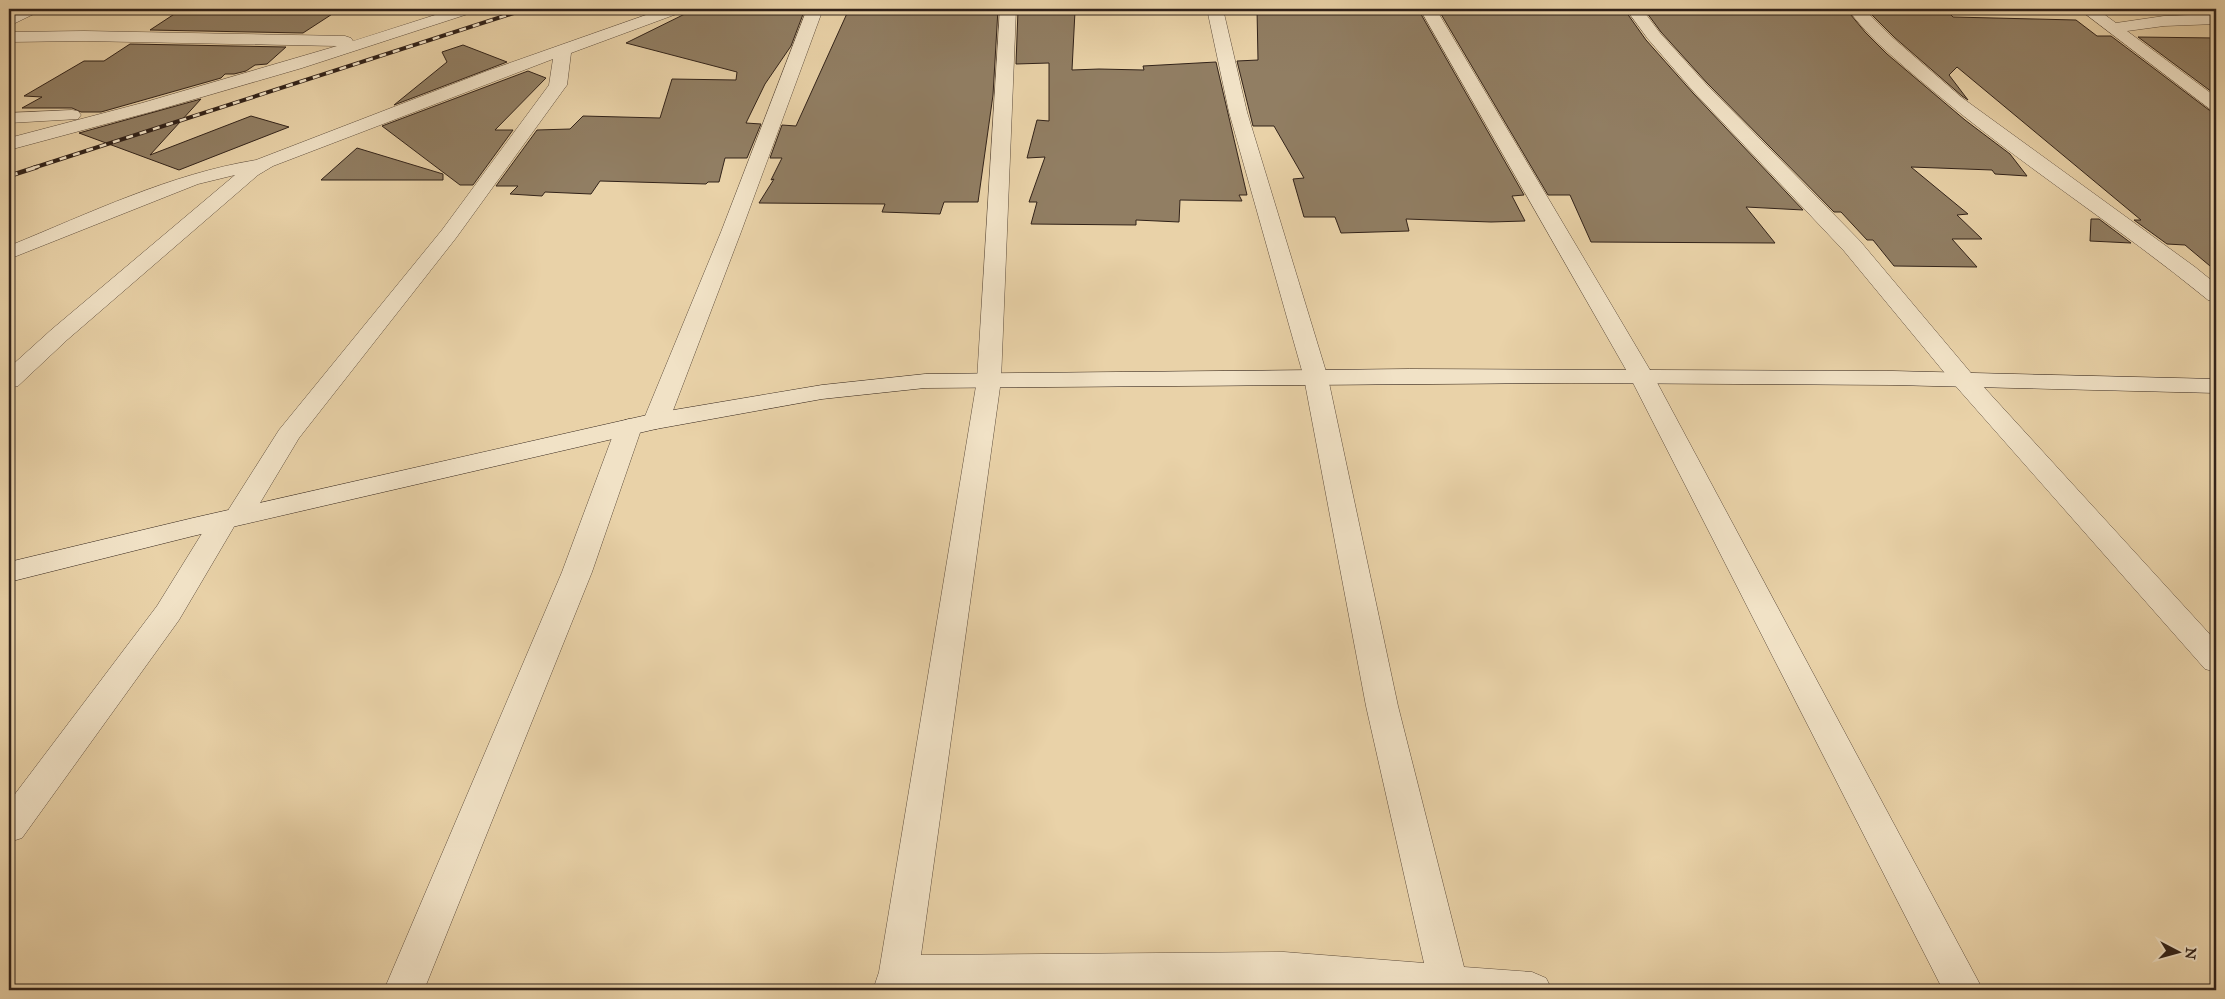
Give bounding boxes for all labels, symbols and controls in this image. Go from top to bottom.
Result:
north arrow [2152,926,2202,976]
text: N [2181,947,2200,960]

